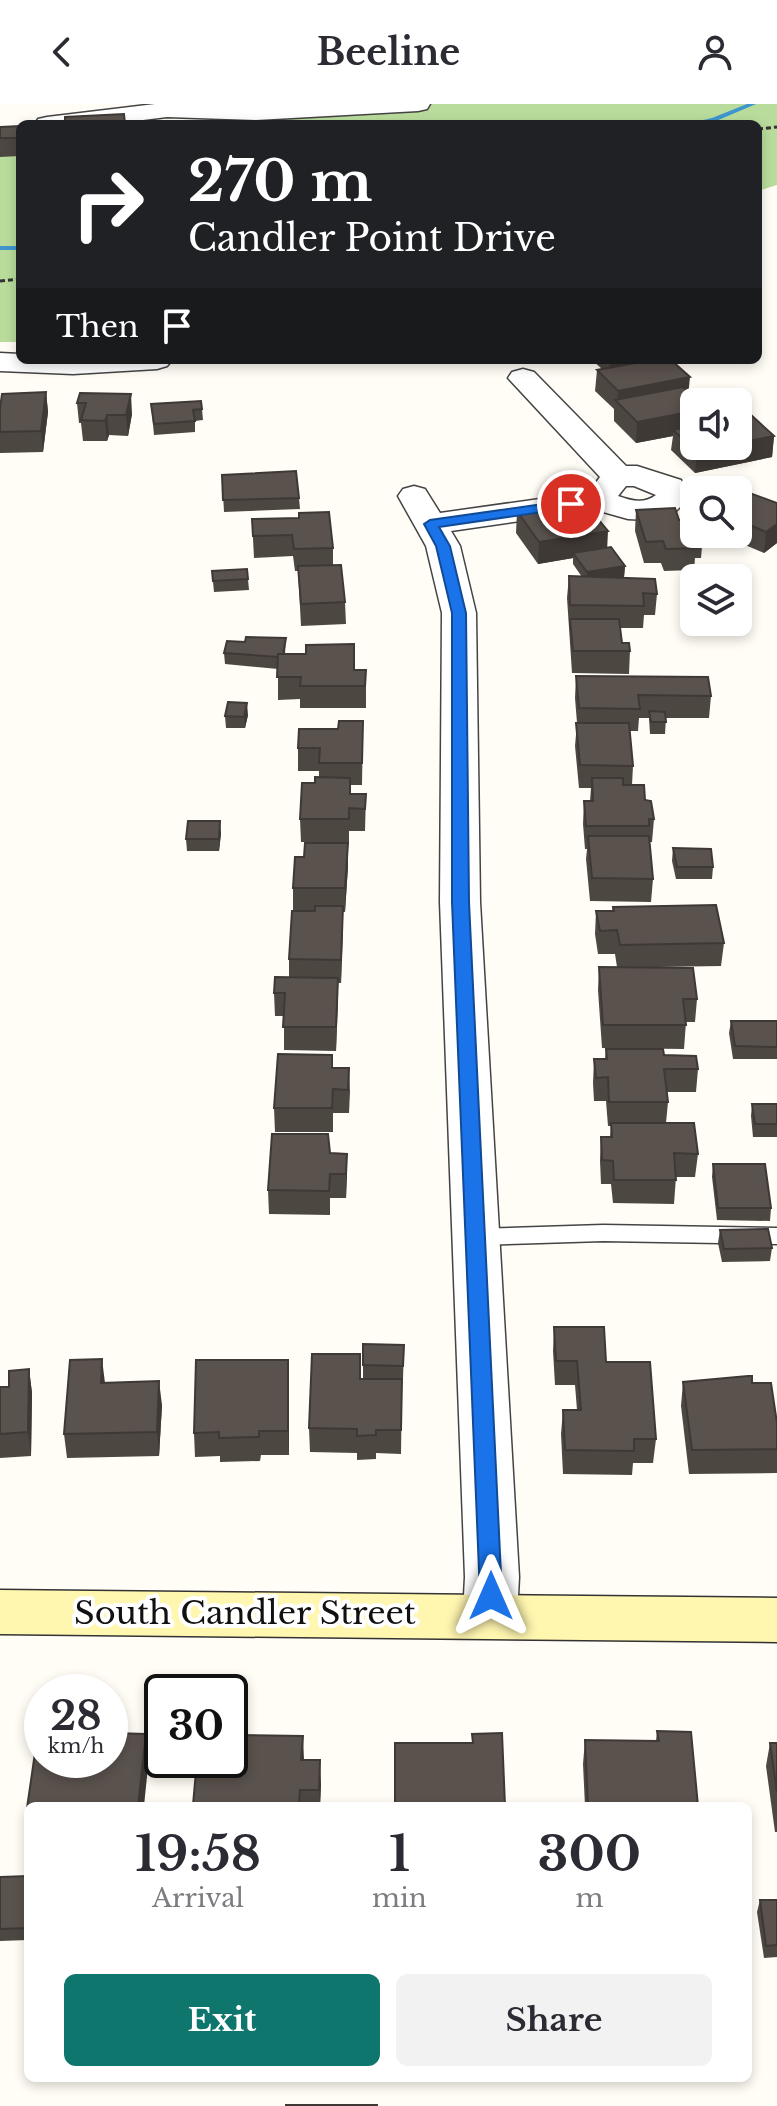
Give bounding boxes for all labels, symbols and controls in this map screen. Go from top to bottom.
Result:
icon: back [40,30,84,74]
text: Beeline [317,30,460,75]
icon: person [693,30,737,74]
text: 270 m [188,147,372,216]
icon: right [56,152,160,256]
text: Candler Point Drive [188,216,556,261]
icon: arrive [155,304,199,348]
text: Then [56,308,139,345]
map controls [680,388,752,636]
button: sound [680,388,752,460]
pin [537,470,605,538]
button: search [680,476,752,548]
icon: arrive [549,482,593,526]
button: layers [680,564,752,636]
position arrow [449,1554,533,1638]
street label: South Candler Street [74,1593,416,1633]
speed limit sign: 30 [144,1674,248,1778]
text: 28 [50,1691,102,1741]
text: km/h [48,1734,104,1758]
text: 19:58 [135,1824,261,1884]
text: 1 [389,1824,410,1884]
text: 300 [538,1824,641,1884]
text: Arrival [152,1882,244,1914]
text: min [372,1882,427,1914]
text: m [575,1882,603,1914]
button: Exit [64,1974,380,2066]
button: Share [396,1974,712,2066]

